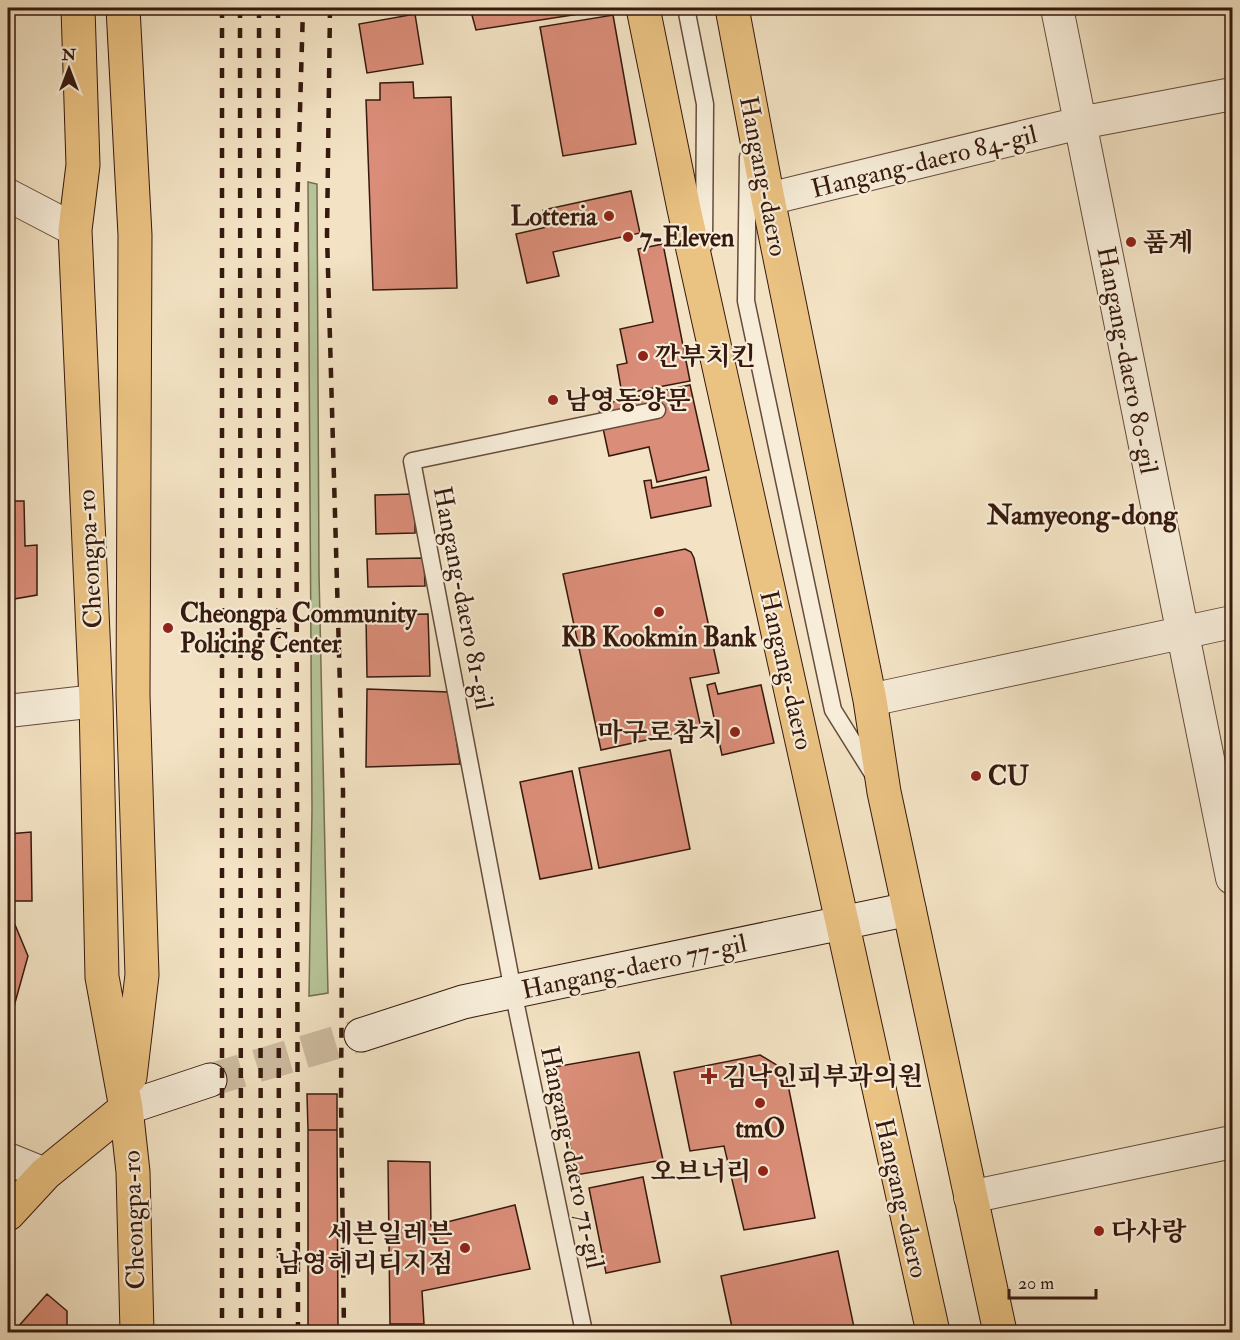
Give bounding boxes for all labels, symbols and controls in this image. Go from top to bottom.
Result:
north arrow [39,39,99,99]
text: N [61,45,77,65]
street label: Hangang-daero [732,93,794,259]
street label: Hangang-daero 84-gil [808,118,1041,206]
place label: Lotteria [511,201,598,233]
marker: Lotteria [602,209,616,223]
place label: 7-Eleven [640,222,735,254]
place label: 품계 [1143,227,1193,259]
marker: 7-Eleven [621,230,635,244]
marker: 품계 [1124,235,1138,249]
street label: Hangang-daero 80-gil [1089,244,1165,477]
place label: 깐부치킨 [655,341,755,373]
marker: 깐부치킨 [636,349,650,363]
place label: 남영동양문 [565,385,691,417]
marker: 남영동양문 [546,393,560,407]
street label: Hangang-daero 81-gil [426,484,500,713]
street label: Cheongpa-ro [70,489,111,629]
district label: Namyeong-dong [986,498,1178,533]
street label: Hangang-daero [752,587,820,753]
place label: Cheongpa Community Policing Center [180,598,418,661]
marker: KB Kookmin Bank [652,605,666,619]
marker: Cheongpa Community Policing Center [161,621,175,635]
place label: KB Kookmin Bank [561,622,757,654]
place label: 마구로참치 [597,717,723,749]
marker: 마구로참치 [728,725,742,739]
place label: CU [988,761,1029,793]
marker: CU [969,769,983,783]
street label: Hangang-daero 77-gil [519,927,750,1006]
street label: Hangang-daero 71-gil [533,1043,611,1272]
place label: 김낙인피부과의원 [722,1061,923,1093]
marker: 김낙인피부과의원 [700,1067,718,1085]
marker: tmO [753,1096,767,1110]
place label: tmO [735,1113,785,1145]
street label: Hangang-daero [867,1115,935,1281]
street label: Cheongpa-ro [116,1150,153,1290]
place label: 오브너리 [651,1156,751,1188]
marker: 오브너리 [756,1164,770,1178]
place label: 다사랑 [1111,1216,1187,1248]
place label: 세븐일레븐 남영헤리티지점 [277,1218,453,1280]
marker: 다사랑 [1092,1224,1106,1238]
marker: 세븐일레븐 남영헤리티지점 [458,1241,472,1255]
scale bar [1009,1262,1096,1300]
text: 20 m [1018,1272,1054,1295]

